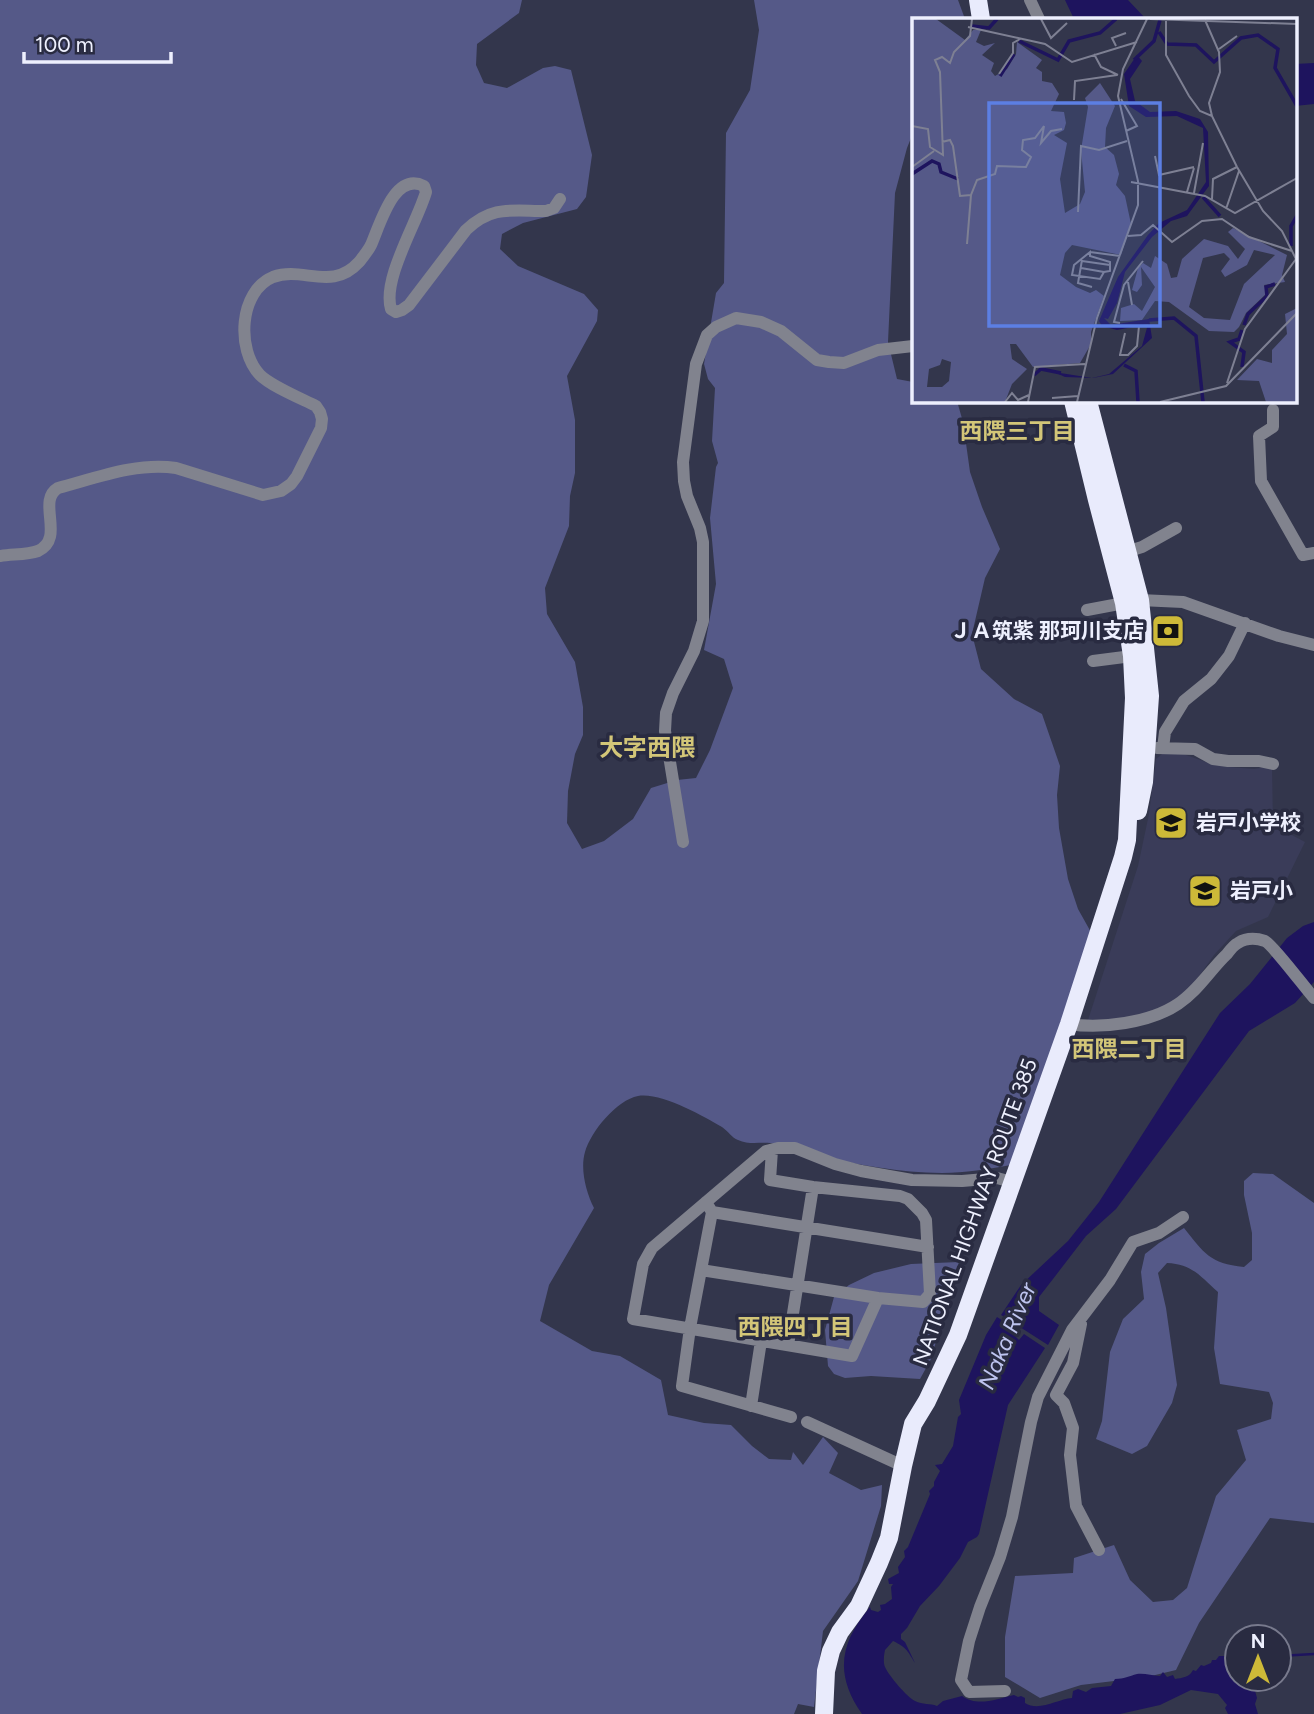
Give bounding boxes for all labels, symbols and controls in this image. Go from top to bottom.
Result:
inset map [912,18,1296,402]
scale bar [24,21,172,65]
text: 100 m [35,32,94,57]
district label: 西隈三丁目 [960,417,1075,445]
bank icon: ＪＡ筑紫 那珂川支店 [1149,612,1187,650]
place label: ＪＡ筑紫 那珂川支店 [950,618,1144,643]
district label: 大字西隈 [599,733,695,762]
school or university icon: 岩戸小学校 [1152,804,1190,842]
place label: 岩戸小学校 [1196,810,1301,835]
school or university icon: 岩戸小 [1186,872,1224,910]
place label: 岩戸小 [1230,878,1293,903]
district label: 西隈二丁目 [1072,1035,1187,1063]
street label: NATIONAL HIGHWAY ROUTE 385 [907,1055,1042,1369]
water label: Naka River [972,1277,1042,1394]
district label: 西隈四丁目 [738,1313,853,1341]
north arrow [1223,1623,1293,1693]
text: N [1251,1630,1265,1653]

